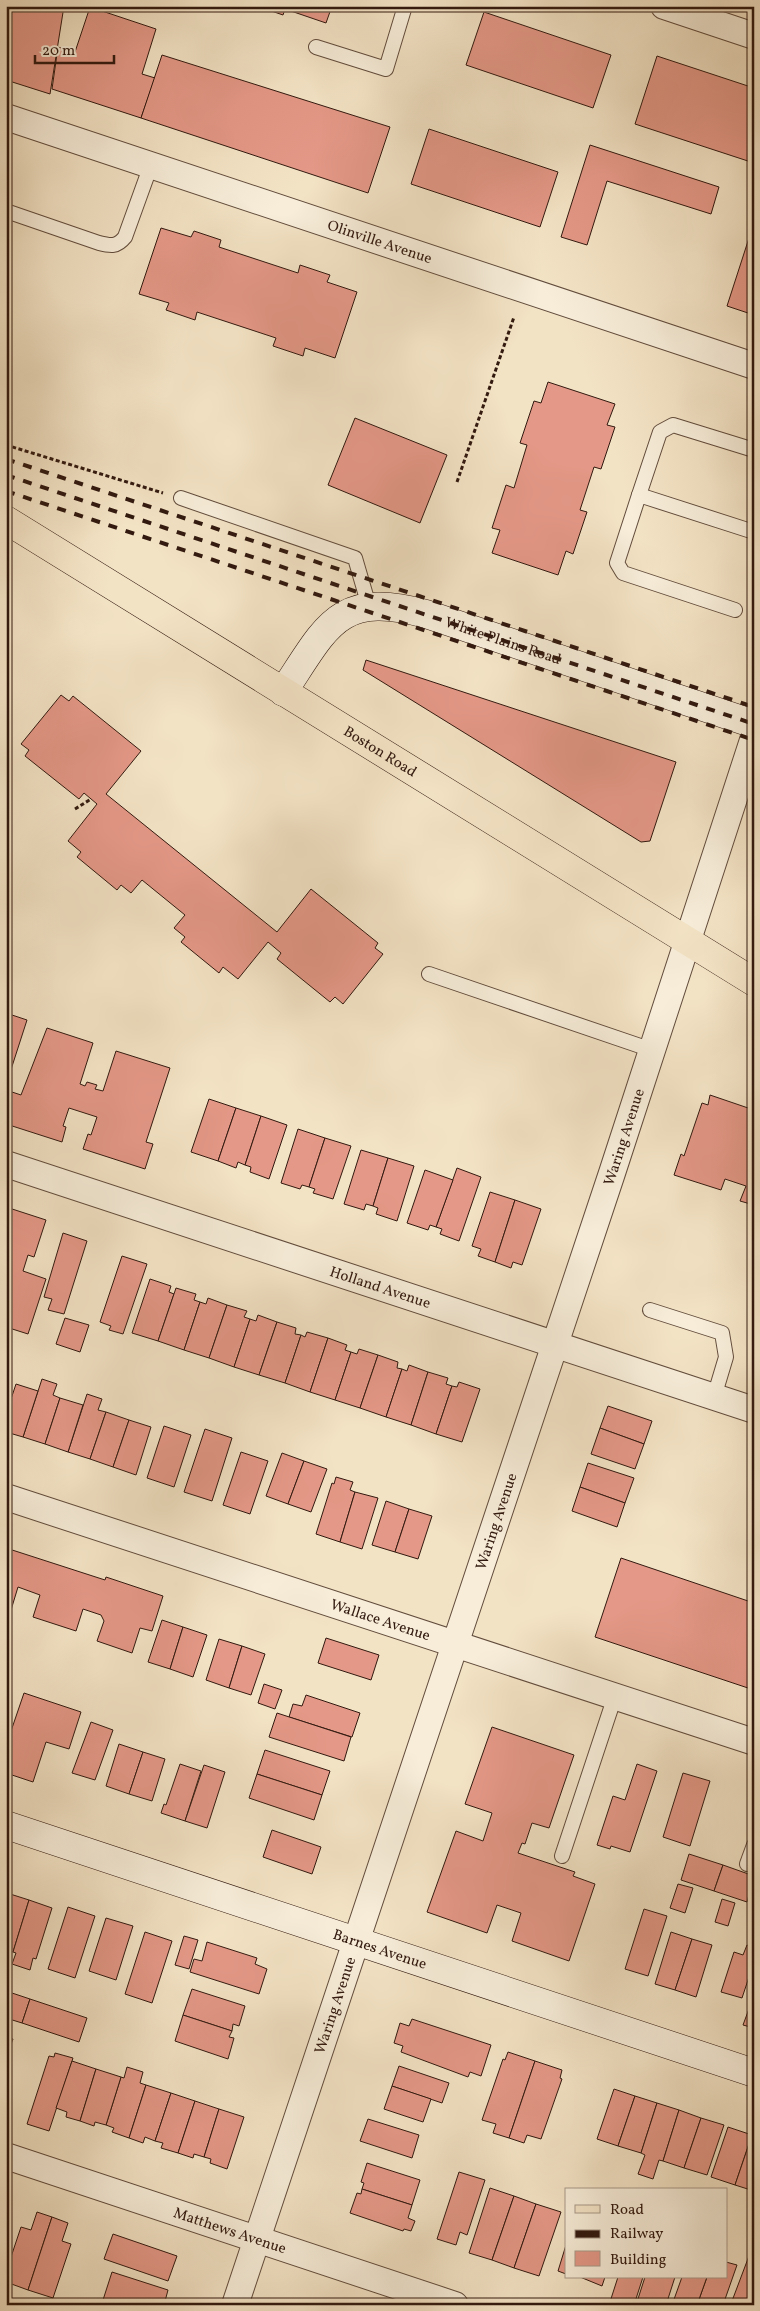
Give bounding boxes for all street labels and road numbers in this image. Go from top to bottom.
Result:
street label: Olinville Avenue [324,216,434,270]
street label: White Plains Road [442,613,564,671]
street label: Boston Road [339,722,420,783]
street label: Waring Avenue [599,1086,651,1189]
street label: Holland Avenue [327,1262,433,1315]
street label: Waring Avenue [471,1471,523,1573]
street label: Wallace Avenue [327,1595,433,1647]
street label: Barnes Avenue [330,1925,429,1976]
street label: Waring Avenue [310,1954,362,2057]
street label: Matthews Avenue [170,2203,289,2260]

